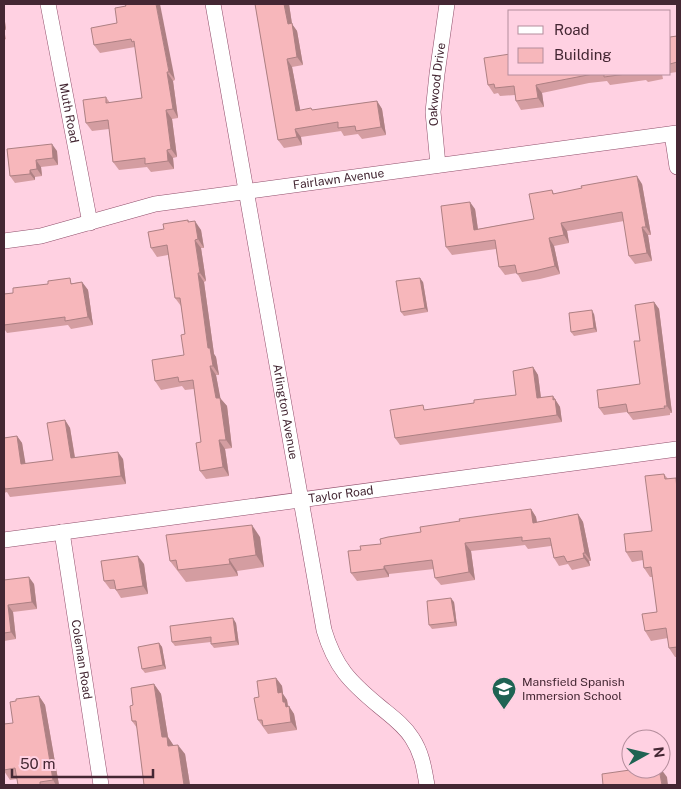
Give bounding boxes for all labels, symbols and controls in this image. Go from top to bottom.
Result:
legend [508,10,671,75]
text: Road [554,21,590,38]
street label: Oakwood Drive [426,42,448,127]
text: Building [554,46,612,63]
street label: Muth Road [56,82,81,144]
street label: Fairlawn Avenue [292,166,385,192]
street label: Arlington Avenue [270,363,301,461]
street label: Taylor Road [308,483,374,506]
street label: Coleman Road [69,619,95,700]
place label: Mansfield Spanish Immersion School [522,675,625,703]
school or university icon: Mansfield Spanish Immersion School [491,676,517,710]
north arrow [621,729,671,779]
scale bar [12,746,154,778]
text: N [650,746,668,759]
text: 50 m [20,755,55,772]

